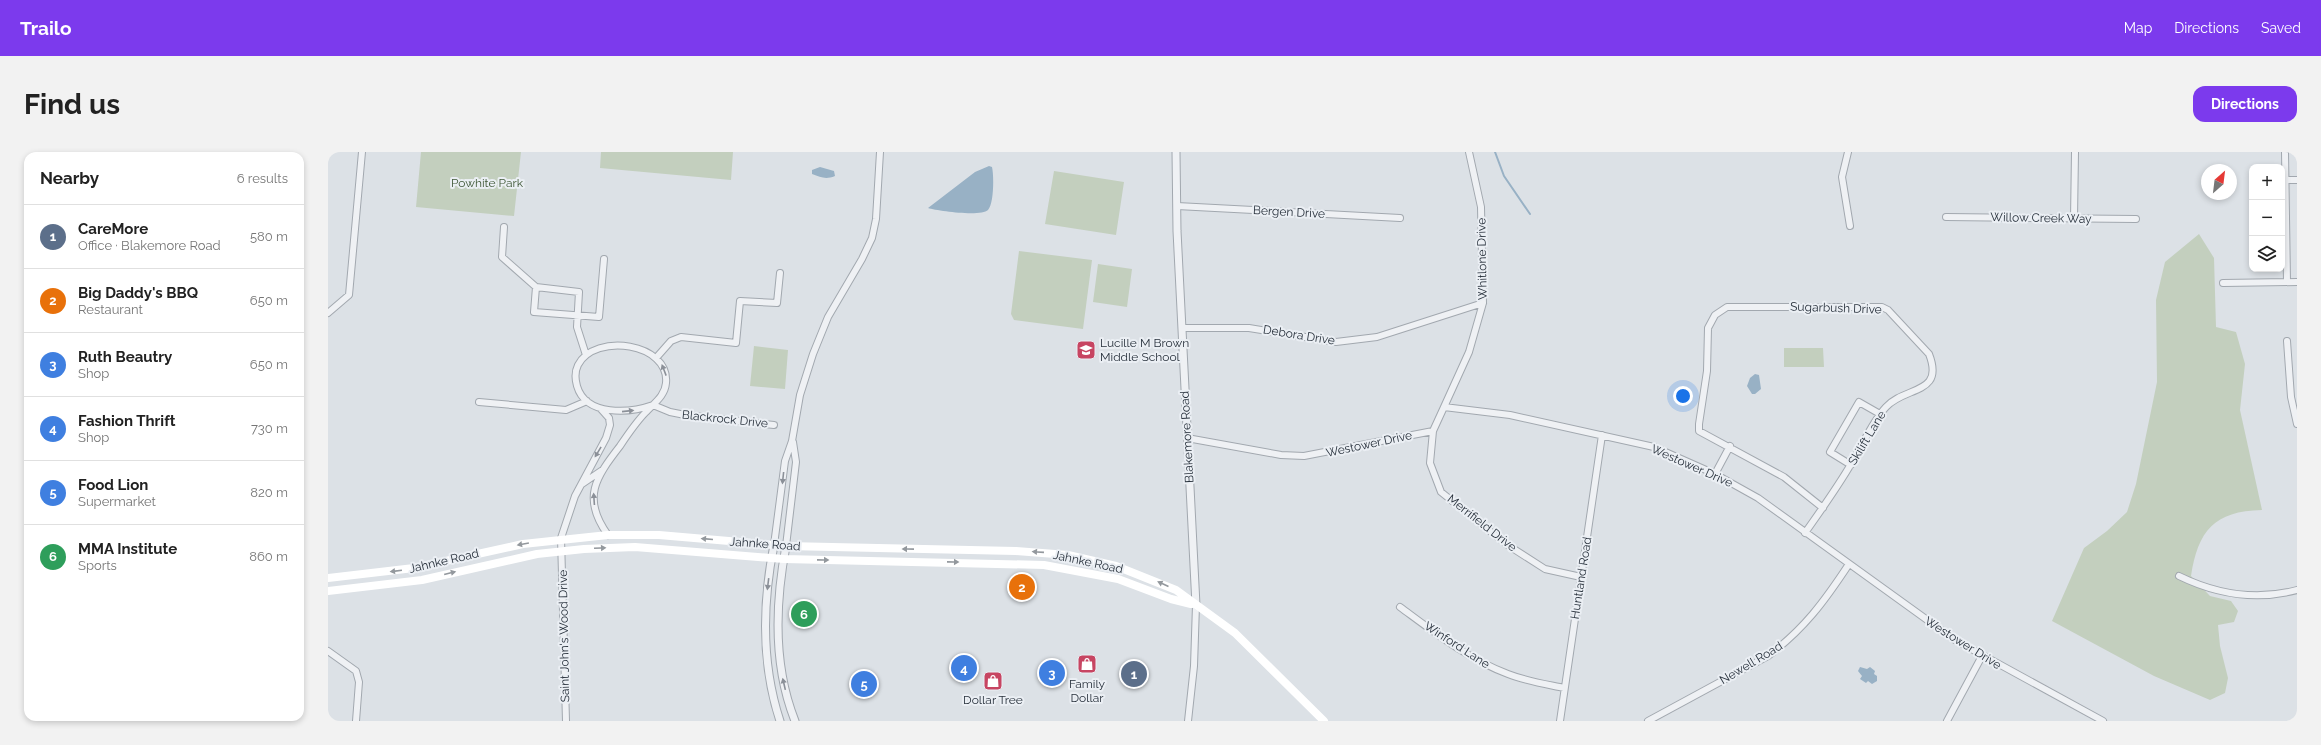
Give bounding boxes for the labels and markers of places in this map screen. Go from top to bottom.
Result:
place label: Lucille M Brown Middle School [1100,336,1189,364]
school or university icon: Lucille M Brown Middle School [1075,339,1097,361]
pin: 2 [1009,572,1035,602]
pin: 6 [791,599,817,629]
pin: 4 [951,653,977,683]
shop icon: Family Dollar [1076,653,1098,675]
pin: 3 [1039,658,1065,688]
pin: 1 [1121,659,1147,689]
pin: 5 [851,669,877,699]
shop icon: Dollar Tree [982,670,1004,692]
place label: Family Dollar [1069,677,1106,705]
place label: Dollar Tree [963,693,1023,707]

